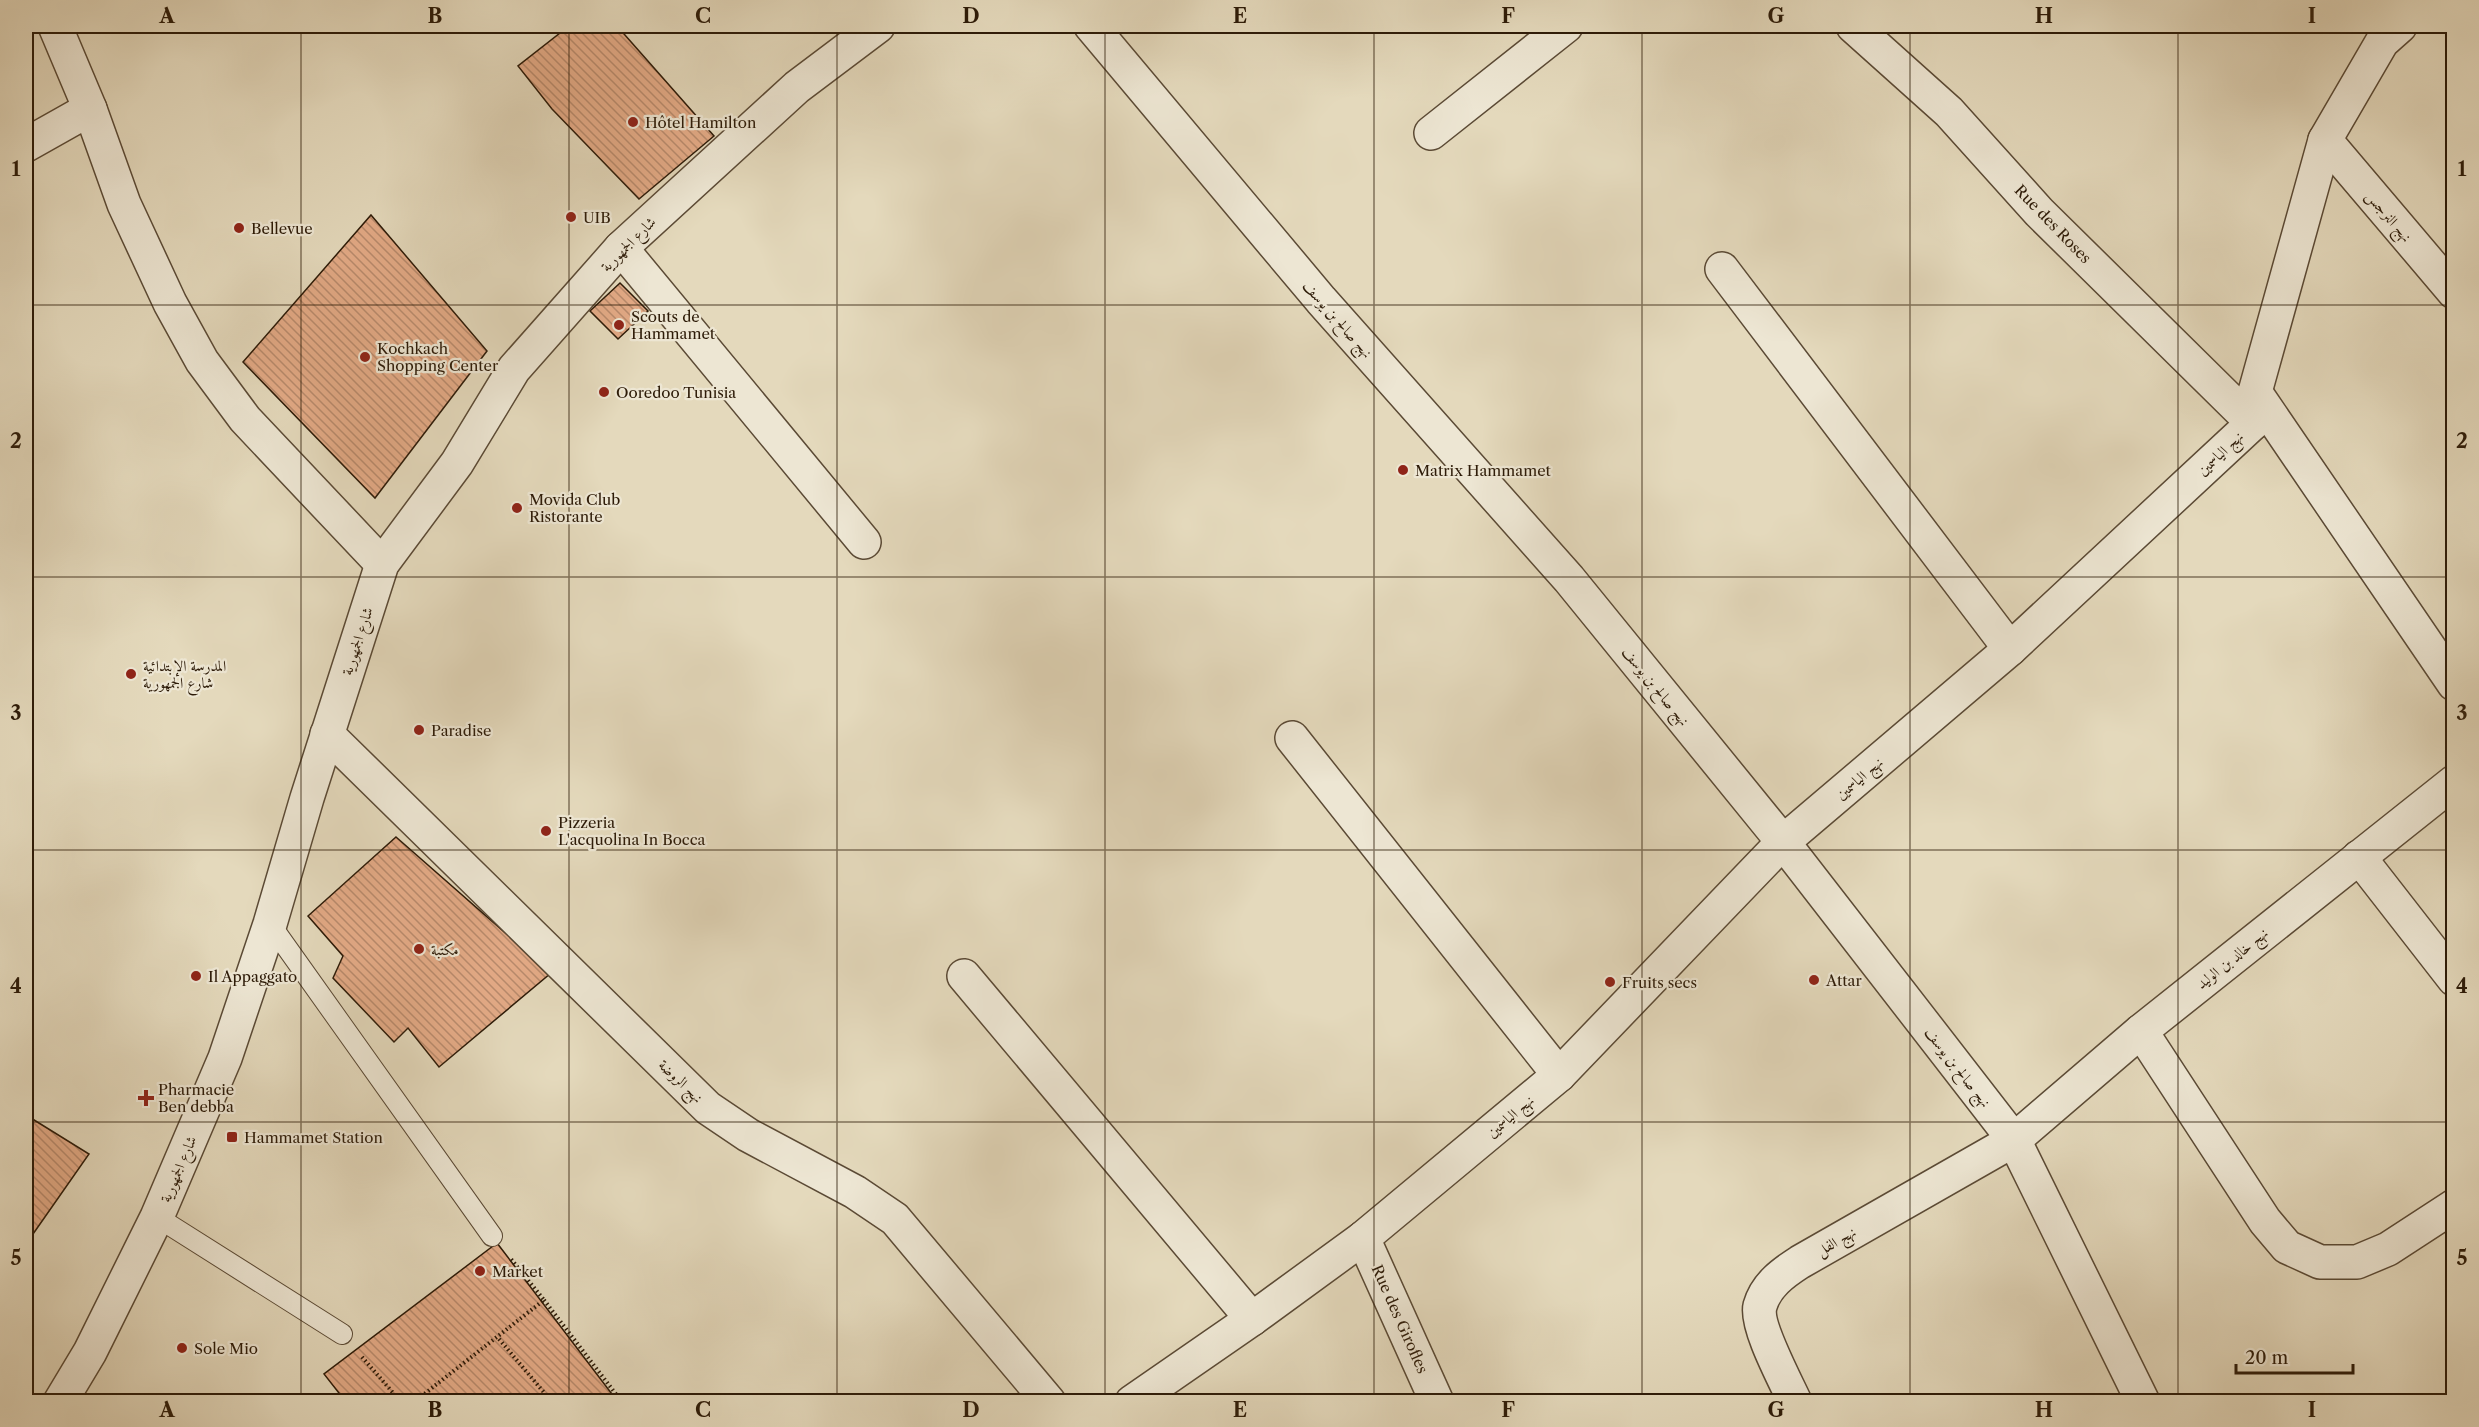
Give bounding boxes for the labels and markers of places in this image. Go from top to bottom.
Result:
place label: Hôtel Hamilton [645,113,757,132]
marker: Hôtel Hamilton [626,115,640,129]
place label: UIB [583,208,611,227]
marker: UIB [564,210,578,224]
place label: Bellevue [251,219,313,238]
marker: Bellevue [232,221,246,235]
place label: Scouts de Hammamet [631,307,716,343]
marker: Scouts de Hammamet [612,318,626,332]
place label: Kochkach Shopping Center [377,339,499,375]
marker: Kochkach Shopping Center [358,350,372,364]
place label: Ooredoo Tunisia [616,383,736,402]
marker: Ooredoo Tunisia [597,385,611,399]
place label: Matrix Hammamet [1415,461,1552,480]
marker: Matrix Hammamet [1396,463,1410,477]
place label: Movida Club Ristorante [529,490,620,526]
marker: Movida Club Ristorante [510,501,524,515]
place label: المدرسة الإبتدائية شارع الجمهورية [143,656,226,696]
marker: المدرسة الإبتدائية شارع الجمهورية [124,667,138,681]
place label: Paradise [431,721,491,740]
marker: Paradise [412,723,426,737]
place label: Pizzeria L'acquolina In Bocca [558,813,706,849]
marker: Pizzeria L'acquolina In Bocca [539,824,553,838]
place label: مكتبة [431,940,459,959]
marker: مكتبة [412,942,426,956]
place label: Il Appaggato [208,967,297,986]
marker: Il Appaggato [189,969,203,983]
place label: Attar [1825,971,1862,990]
place label: Fruits secs [1622,973,1697,992]
marker: Attar [1807,973,1821,987]
marker: Fruits secs [1603,975,1617,989]
place label: Pharmacie Ben debba [158,1080,234,1116]
marker: Pharmacie Ben debba [139,1091,153,1105]
place label: Hammamet Station [244,1128,383,1147]
marker: Hammamet Station [225,1130,239,1144]
place label: Market [492,1262,544,1281]
marker: Market [473,1264,487,1278]
place label: Sole Mio [194,1339,258,1358]
marker: Sole Mio [175,1341,189,1355]

